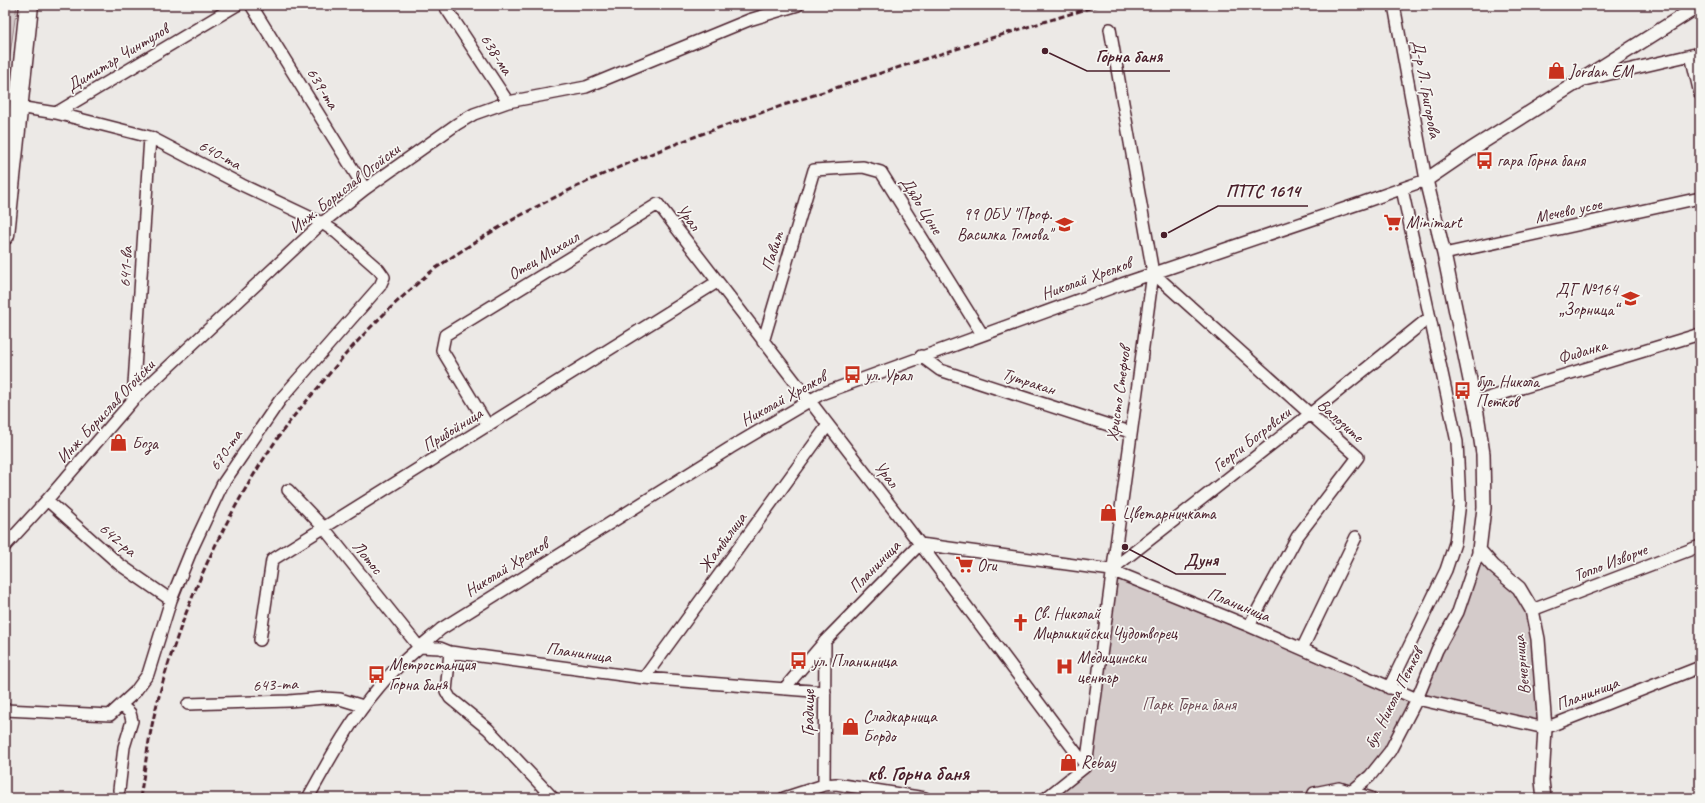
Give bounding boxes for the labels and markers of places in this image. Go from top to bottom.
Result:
callout: Горна баня [1087,41,1170,71]
shop icon: Jordan EM [1546,61,1566,81]
place label: Jordan EM [1568,61,1634,82]
bus stop icon: гара Горна баня [1474,150,1494,170]
place label: гара Горна баня [1497,150,1586,171]
callout: ПТТС 1614 [1218,176,1308,206]
place label: 99 ОБУ "Проф. Василка Томова" [957,204,1056,245]
supermarket icon: Minimart [1383,212,1403,232]
place label: Minimart [1406,212,1464,233]
school or university icon: 99 ОБУ "Проф. Василка Томова" [1055,214,1075,234]
place label: ДГ №164 „Зорница“ [1556,279,1621,320]
school or university icon: ДГ №164 „Зорница“ [1621,289,1641,309]
bus stop icon: ул. Урал [842,365,862,385]
place label: ул. Урал [864,365,913,386]
place label: бул. Никола Петков [1476,371,1541,412]
bus stop icon: бул. Никола Петков [1453,381,1473,401]
shop icon: Боза [109,433,129,453]
place label: Боза [132,433,159,455]
shop icon: Цветарничката [1099,503,1119,523]
place label: Цветарничката [1122,503,1217,524]
callout: Дуня [1176,544,1226,574]
supermarket icon: Оги [954,555,974,575]
place label: Оги [977,555,998,576]
place label: Св. Николай Мирликийски Чудотворец [1033,603,1178,644]
church icon: Св. Николай Мирликийски Чудотворец [1010,613,1030,633]
place label: Медицински център [1077,647,1148,688]
bus stop icon: ул. Планиница [789,651,809,671]
place label: ул. Планиница [811,651,898,672]
place label: Метростанция Горна баня [389,654,477,695]
hospital icon: Медицински център [1054,657,1074,677]
bus stop icon: Метростанция Горна баня [366,664,386,684]
place label: Сладкарница Бордо [863,706,938,747]
shop icon: Сладкарница Бордо [840,716,860,736]
shop icon: Rebay [1058,752,1078,772]
place label: Rebay [1081,752,1117,773]

